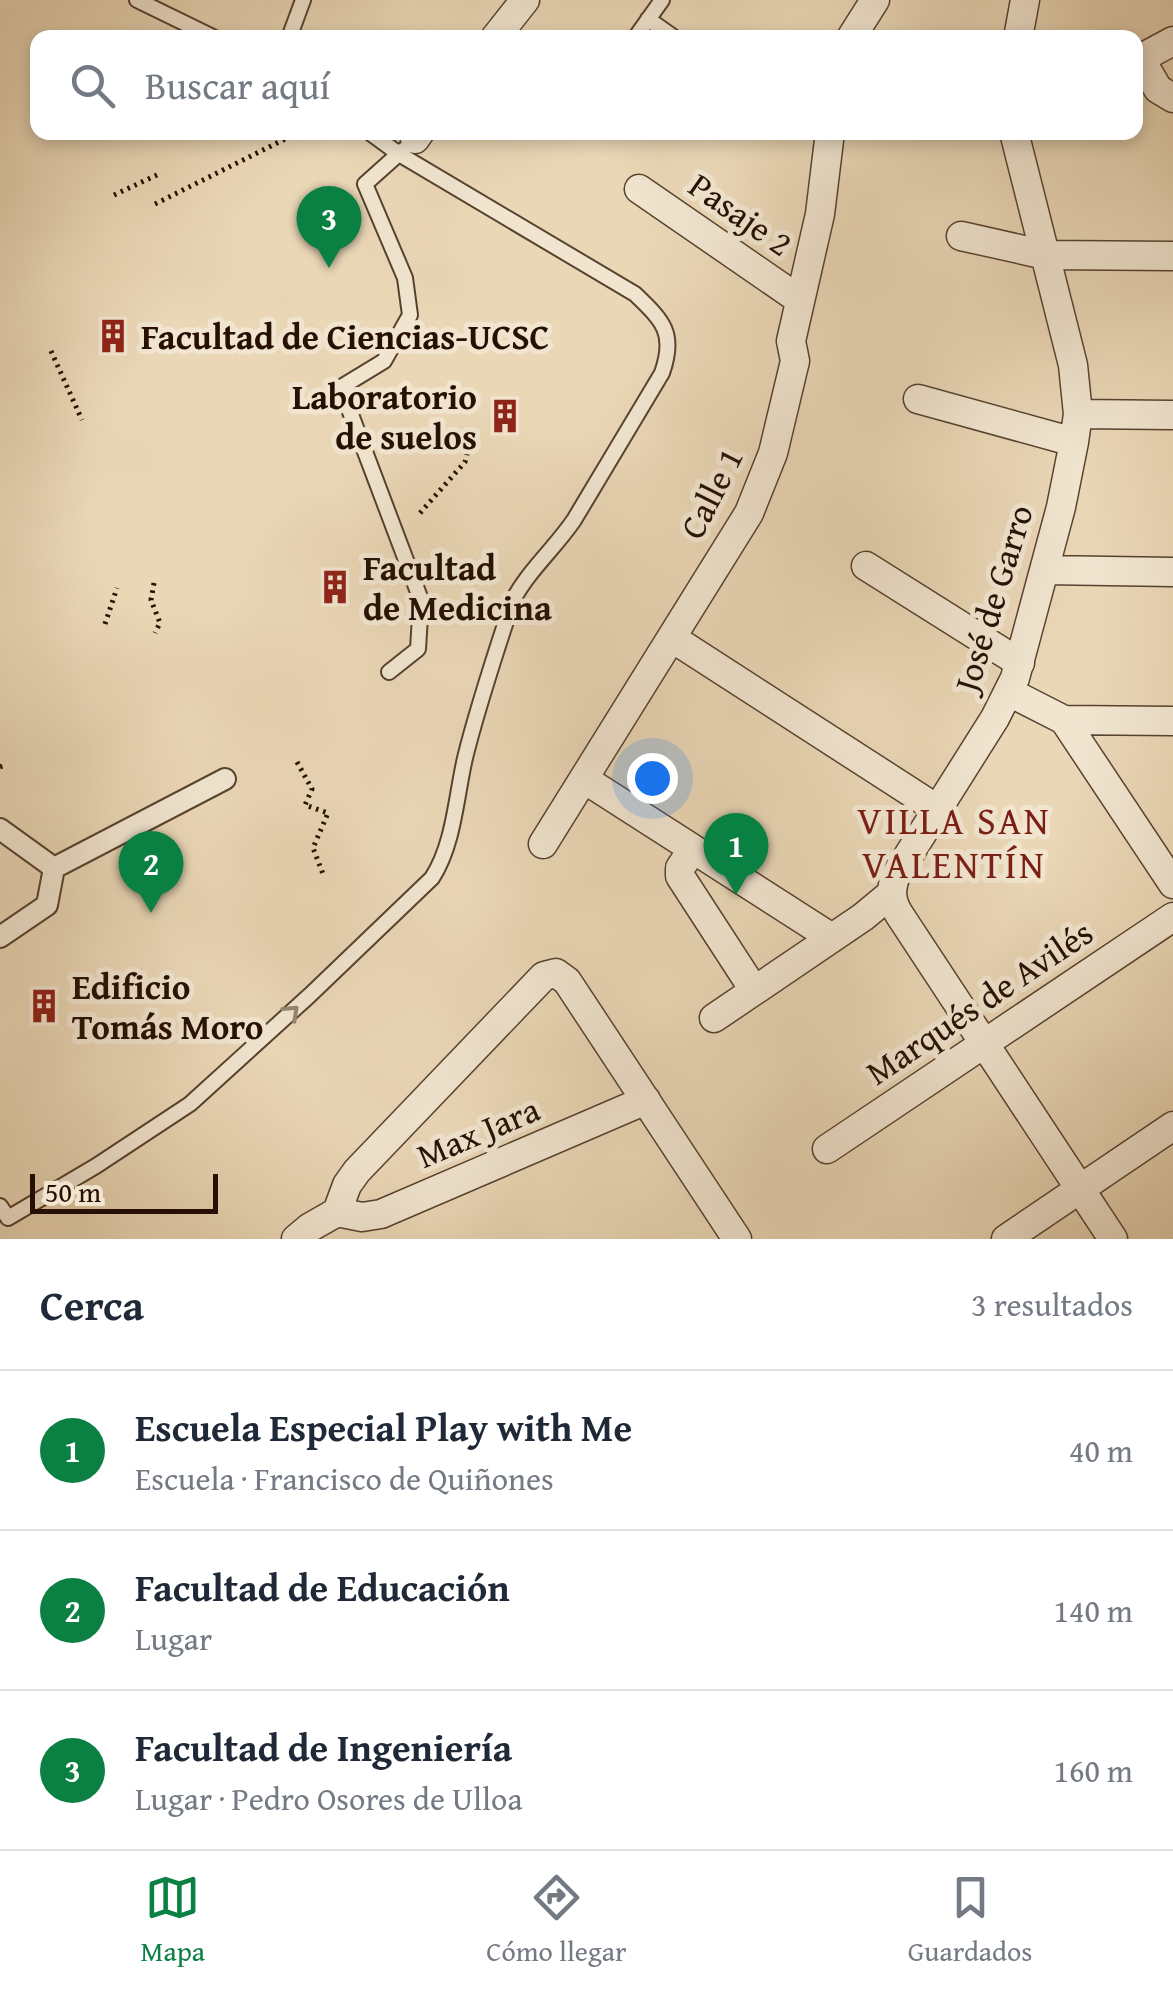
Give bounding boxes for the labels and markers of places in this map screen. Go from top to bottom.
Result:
pin: 3 [296,186,362,268]
place label: Facultad de Ciencias-UCSC [141,311,549,362]
building icon: Facultad de Ciencias-UCSC [94,317,132,355]
place label: Laboratorio de suelos [292,371,477,462]
building icon: Laboratorio de suelos [486,397,524,435]
place label: Facultad de Medicina [363,542,552,633]
building icon: Facultad de Medicina [316,568,354,606]
pin: 1 [704,812,768,895]
pin: 2 [118,830,184,913]
place label: Edificio Tomás Moro [72,961,264,1052]
building icon: Edificio Tomás Moro [25,987,63,1025]

